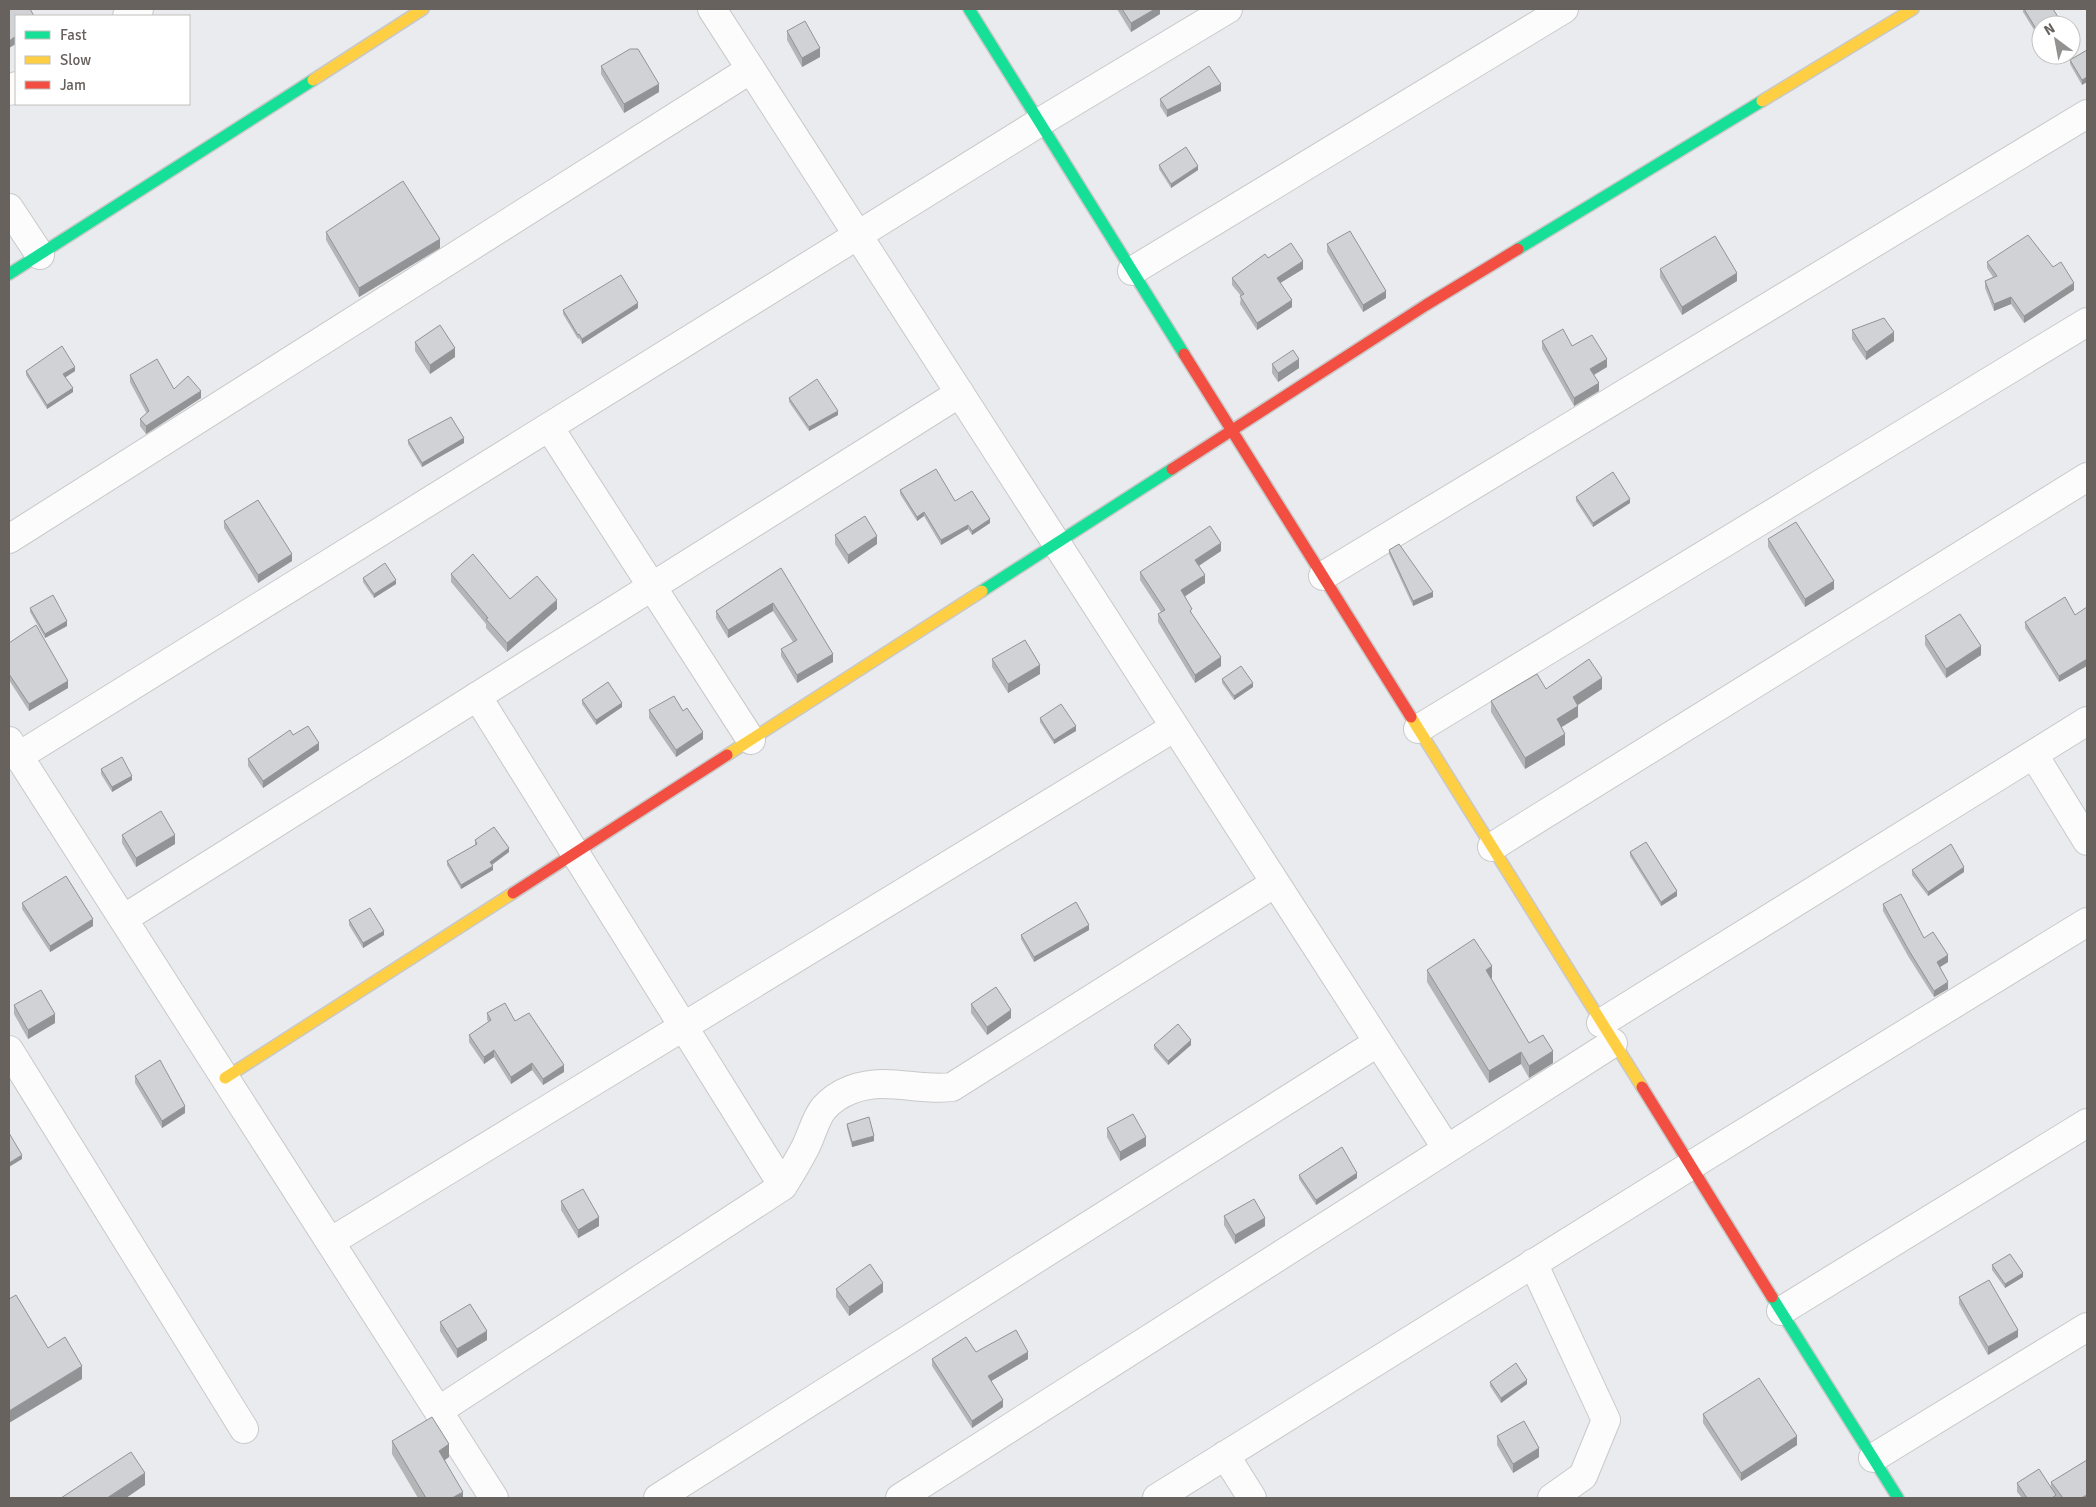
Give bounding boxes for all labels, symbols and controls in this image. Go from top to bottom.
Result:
legend [15,15,190,105]
north arrow [2031,15,2081,65]
text: N [2041,20,2058,39]
text: Fast [60,26,87,44]
text: Slow [60,51,91,69]
text: Jam [60,76,86,94]

